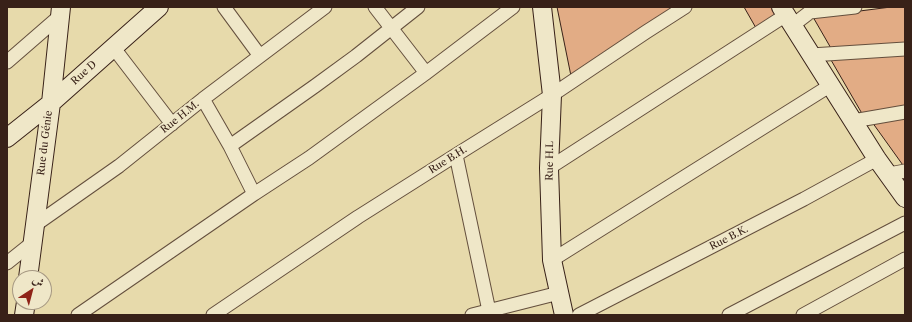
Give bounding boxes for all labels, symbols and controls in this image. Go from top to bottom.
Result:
street label: Rue D [69,59,99,87]
street label: Rue H.M. [158,98,202,136]
street label: Rue du Génie [35,110,55,176]
street label: Rue H.L [544,141,556,181]
street label: Rue B.H. [427,144,469,176]
street label: Rue B.K. [708,223,750,253]
north arrow [12,270,52,310]
text: ش [30,272,47,290]

